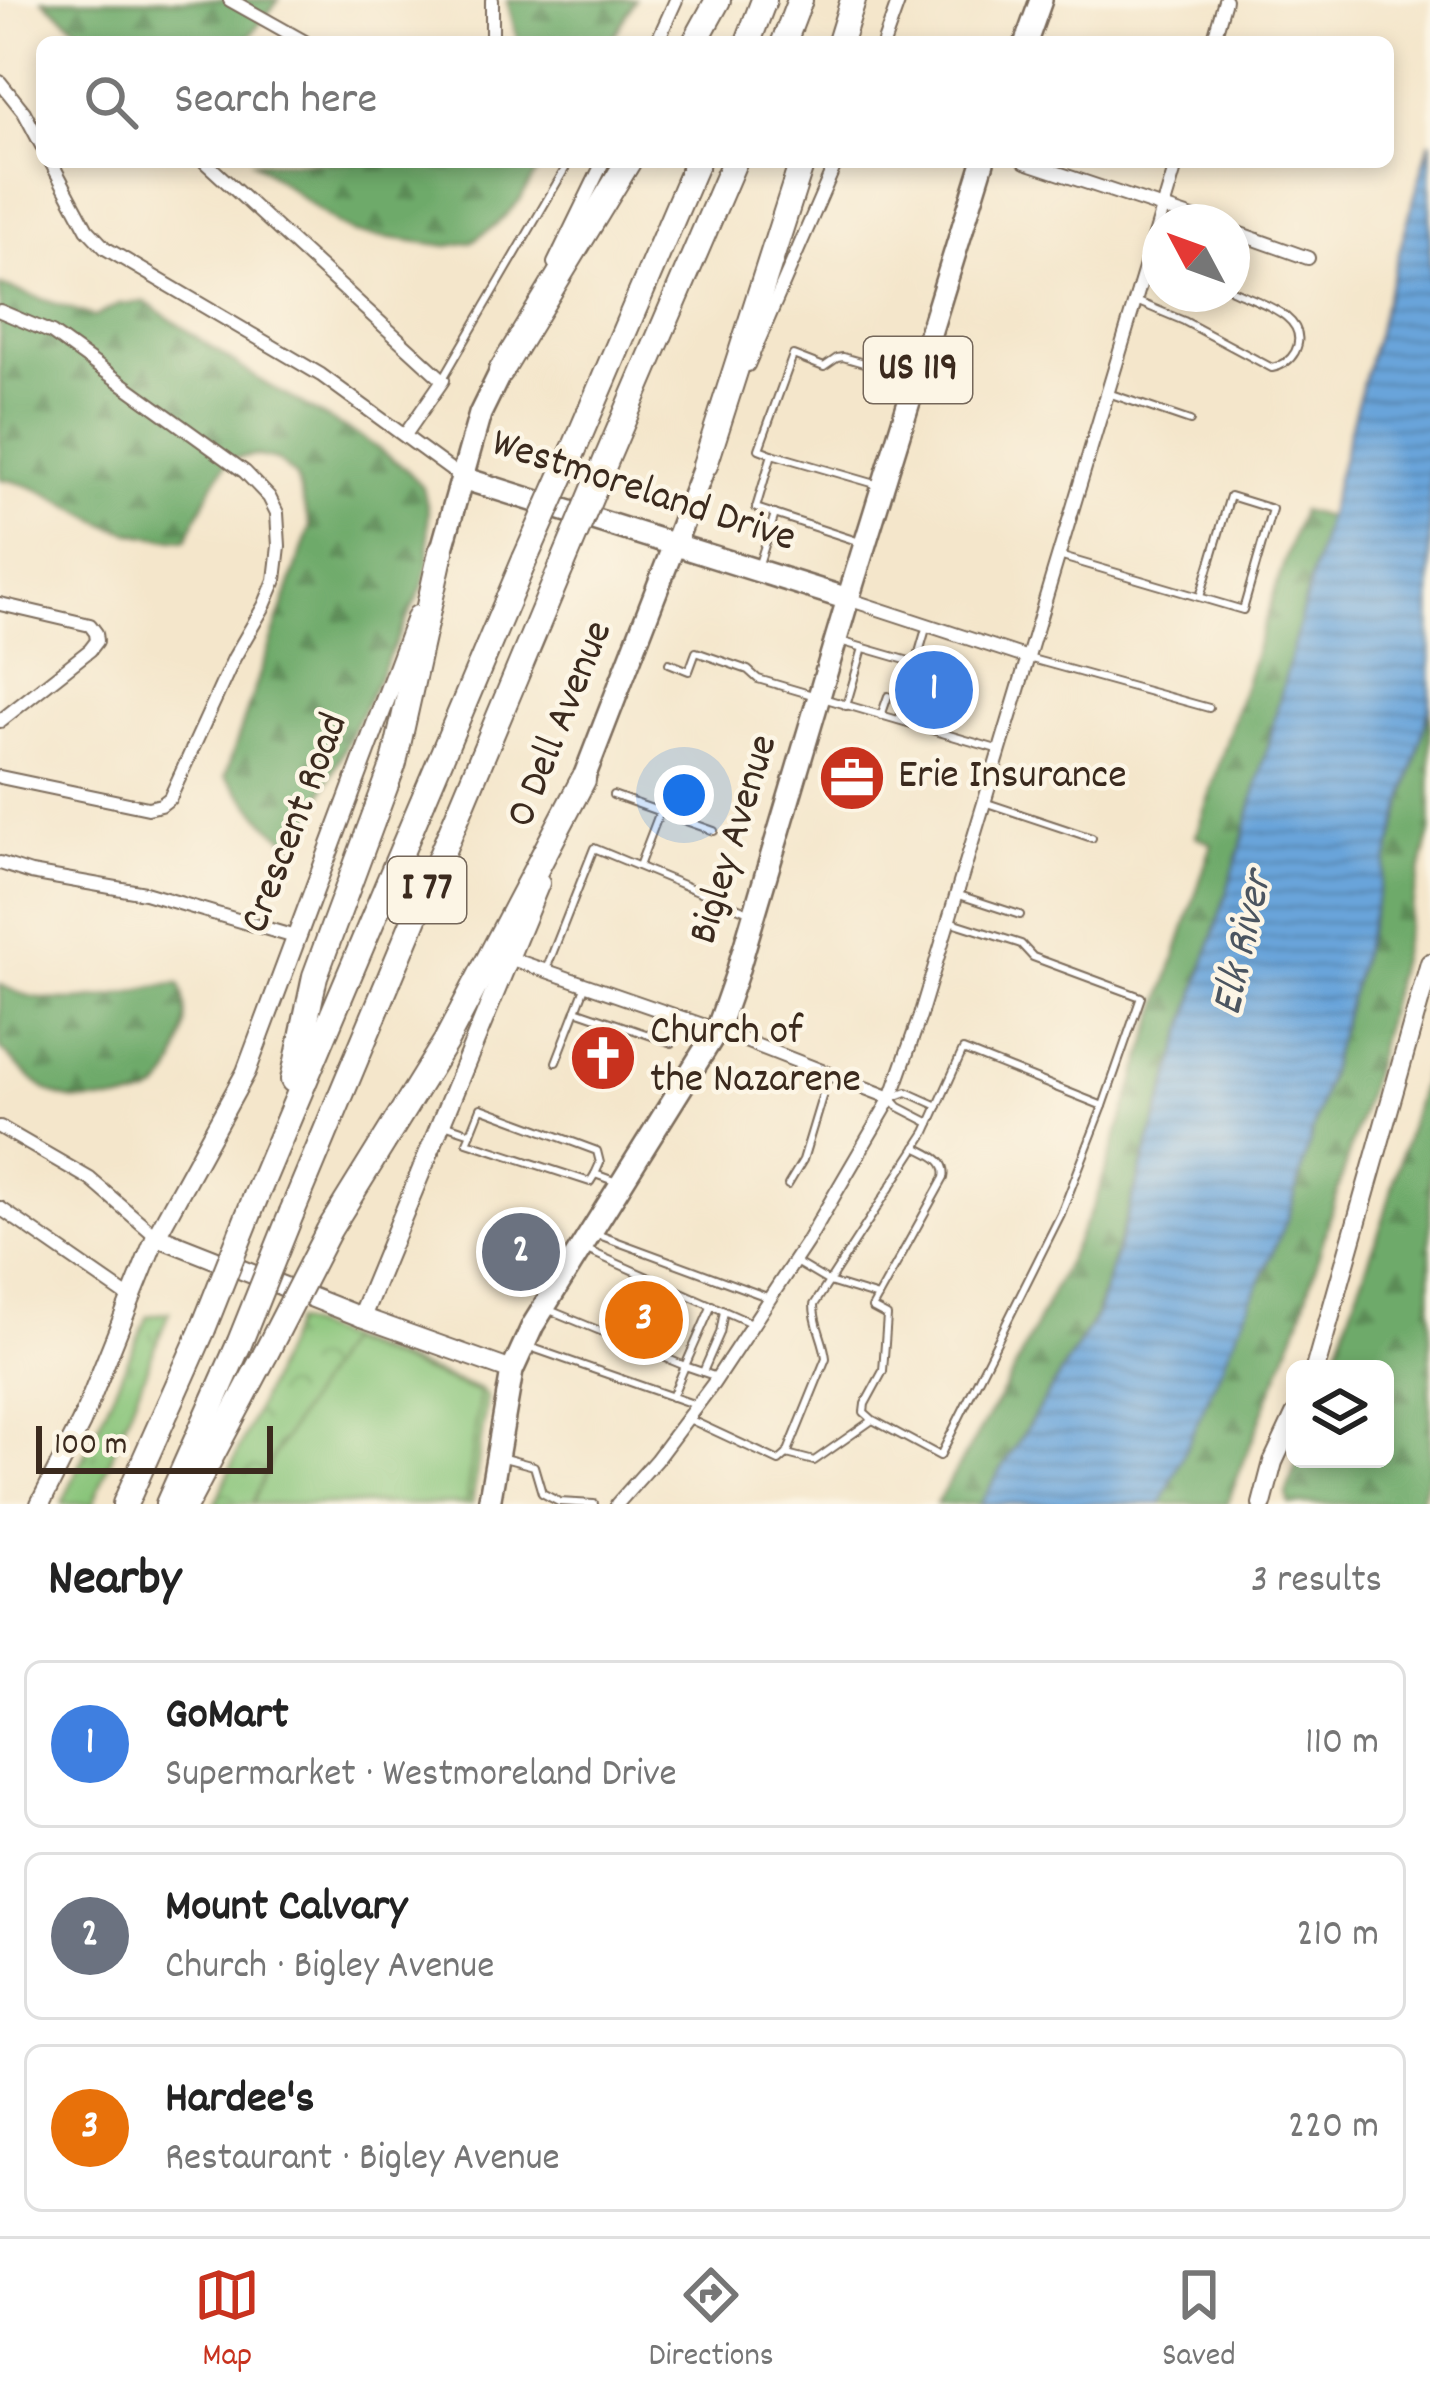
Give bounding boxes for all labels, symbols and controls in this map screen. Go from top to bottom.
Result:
search box [36,36,1394,168]
icon: search [78,69,144,135]
text: Search here [174,70,377,134]
north arrow [1142,204,1250,312]
road number: US 119 [864,337,972,403]
street label: Westmoreland Drive [483,416,803,570]
street label: O Dell Avenue [493,613,631,837]
pin: 1 [895,645,973,735]
street label: Crescent Road [228,705,366,943]
street label: Bigley Avenue [676,728,796,952]
office icon: Erie Insurance [817,743,887,813]
place label: Erie Insurance [898,748,1127,808]
your location [654,765,714,825]
road number: I 77 [388,857,466,923]
water label: Elk River [1197,862,1293,1022]
place label: Church of the Nazarene [650,1004,861,1112]
church icon: Church of the Nazarene [568,1023,638,1093]
pin: 2 [482,1207,560,1297]
pin: 3 [605,1275,683,1365]
map controls [1286,1360,1394,1468]
button: layers [1286,1360,1394,1468]
scale bar [36,1420,273,1473]
text: 100 m [54,1423,127,1470]
text: Nearby [48,1546,181,1618]
text: 3 results [1251,1555,1382,1610]
text: GoMart [165,1685,289,1749]
text: 1 [86,1717,94,1772]
text: 110 m [1305,1717,1379,1772]
text: Supermarket · Westmoreland Drive [165,1749,677,1804]
text: Mount Calvary [165,1877,407,1941]
text: 2 [81,1909,99,1964]
text: 210 m [1296,1909,1379,1964]
text: Church · Bigley Avenue [165,1941,494,1996]
text: Hardee's [165,2069,314,2133]
text: 3 [81,2101,99,2156]
text: 220 m [1288,2101,1379,2156]
text: Restaurant · Bigley Avenue [165,2133,560,2188]
tab: Map [194,2262,260,2381]
tab: Directions [649,2262,774,2381]
tab: Saved [1162,2262,1236,2381]

